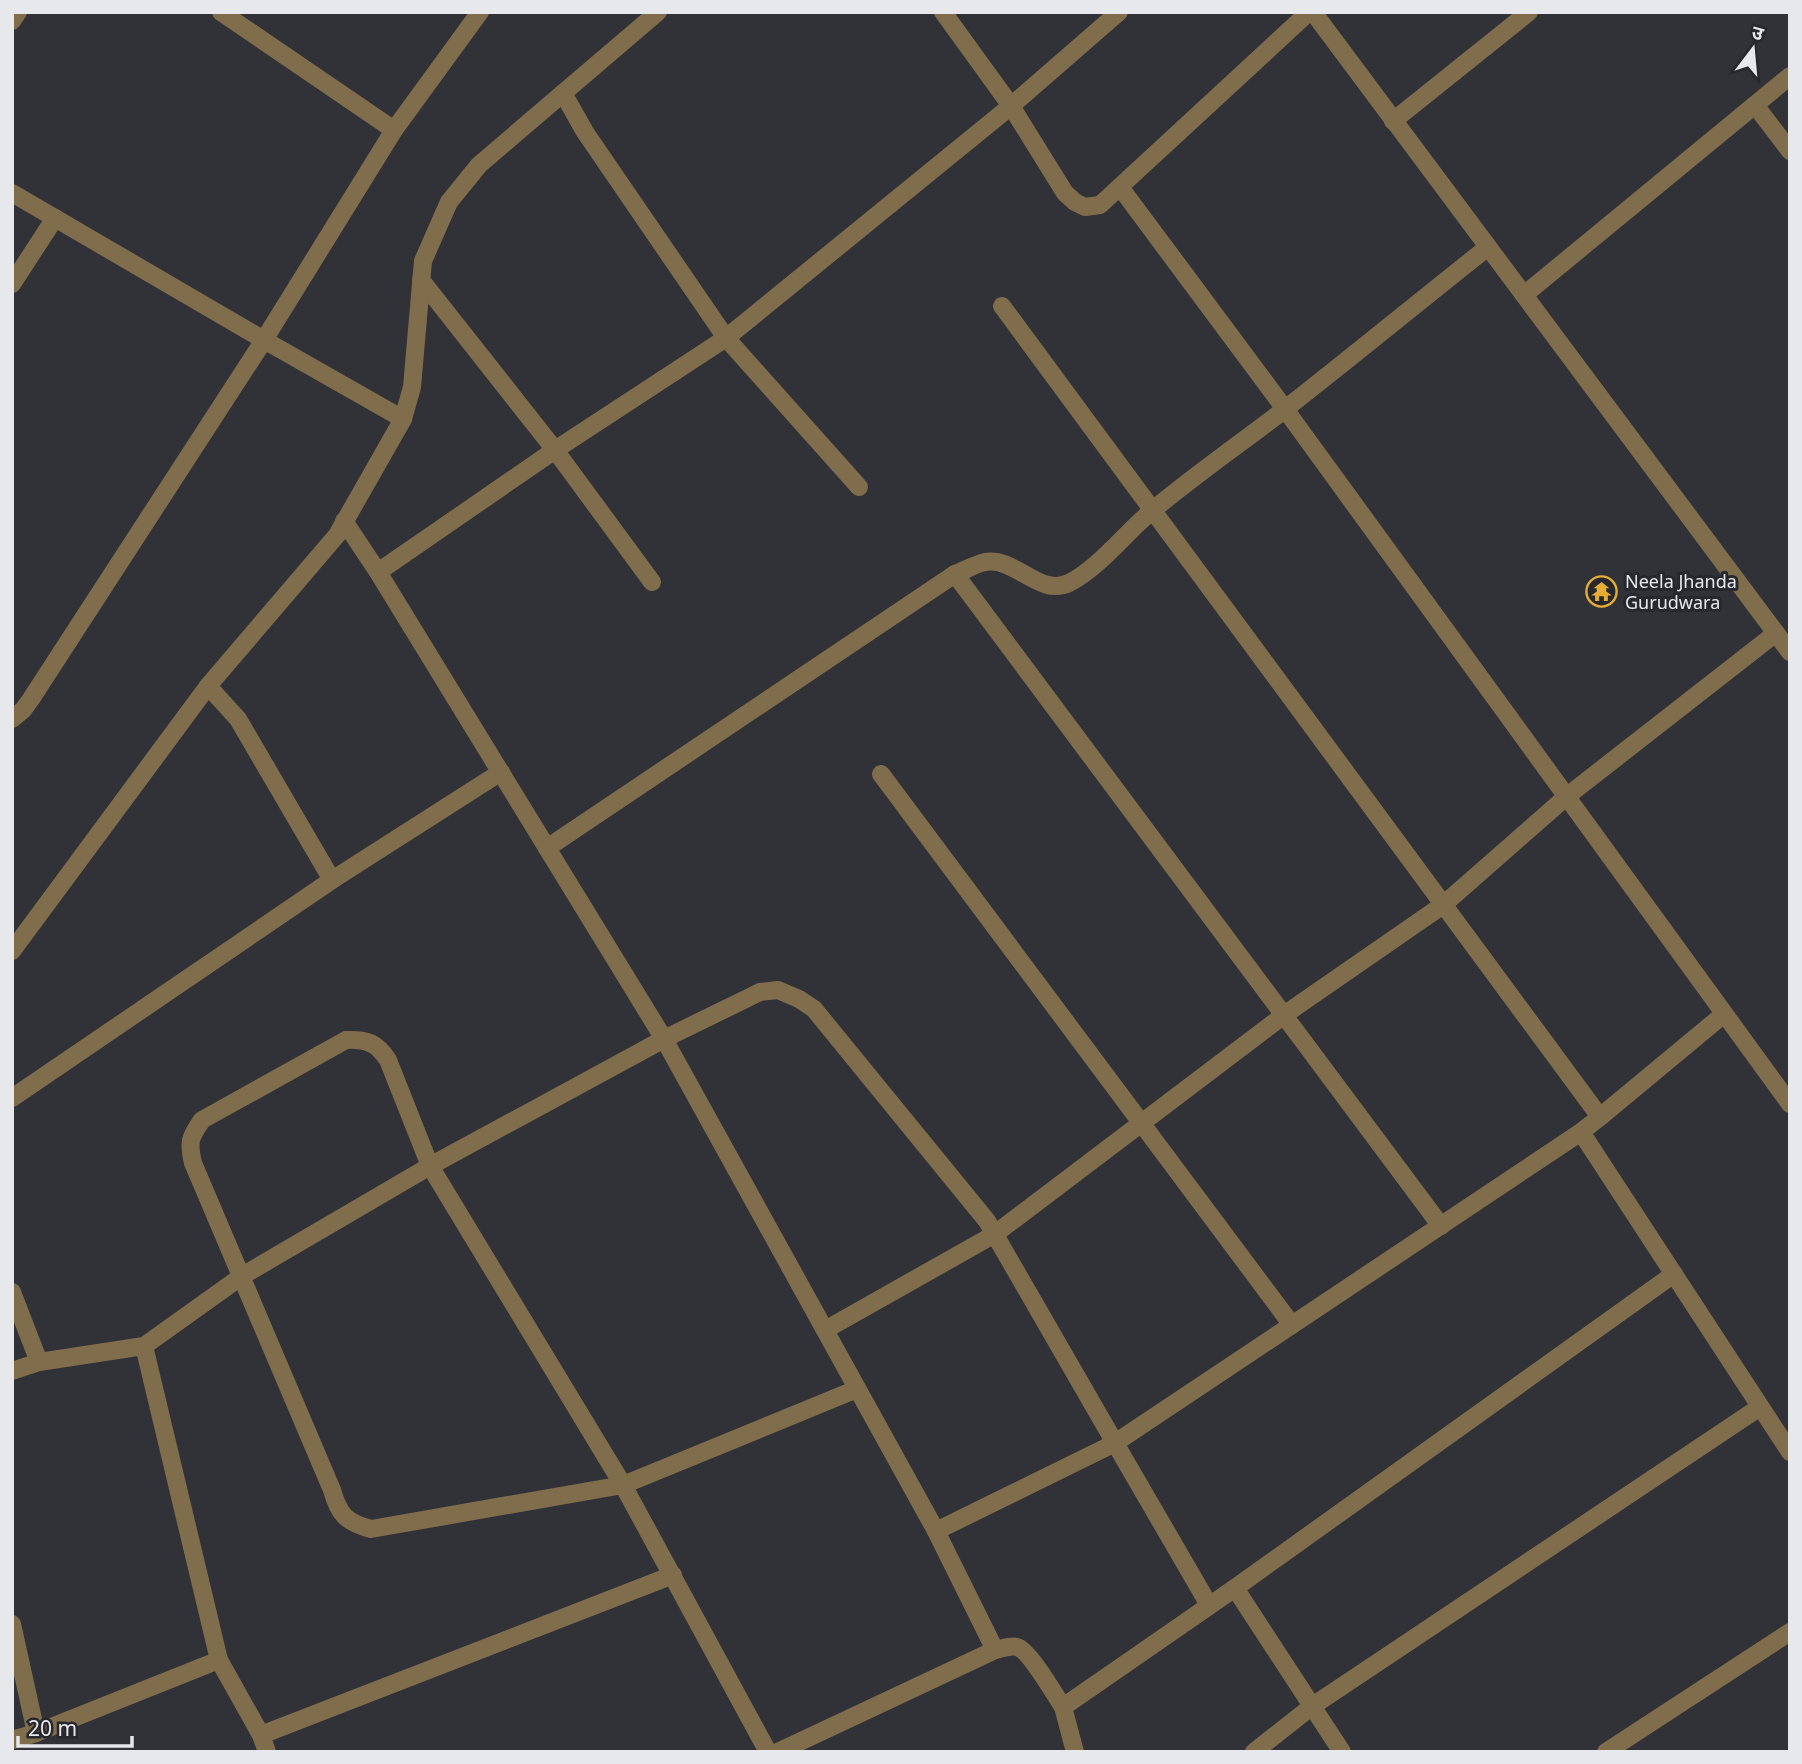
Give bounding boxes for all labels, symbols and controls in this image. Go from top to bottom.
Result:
north arrow [1718,14,1788,84]
text: उ [1749,19,1767,47]
place label: Neela Jhanda Gurudwara [1625,569,1737,614]
temple icon: Neela Jhanda Gurudwara [1585,575,1619,609]
scale bar [18,1704,131,1748]
text: 20 m [28,1714,77,1742]

